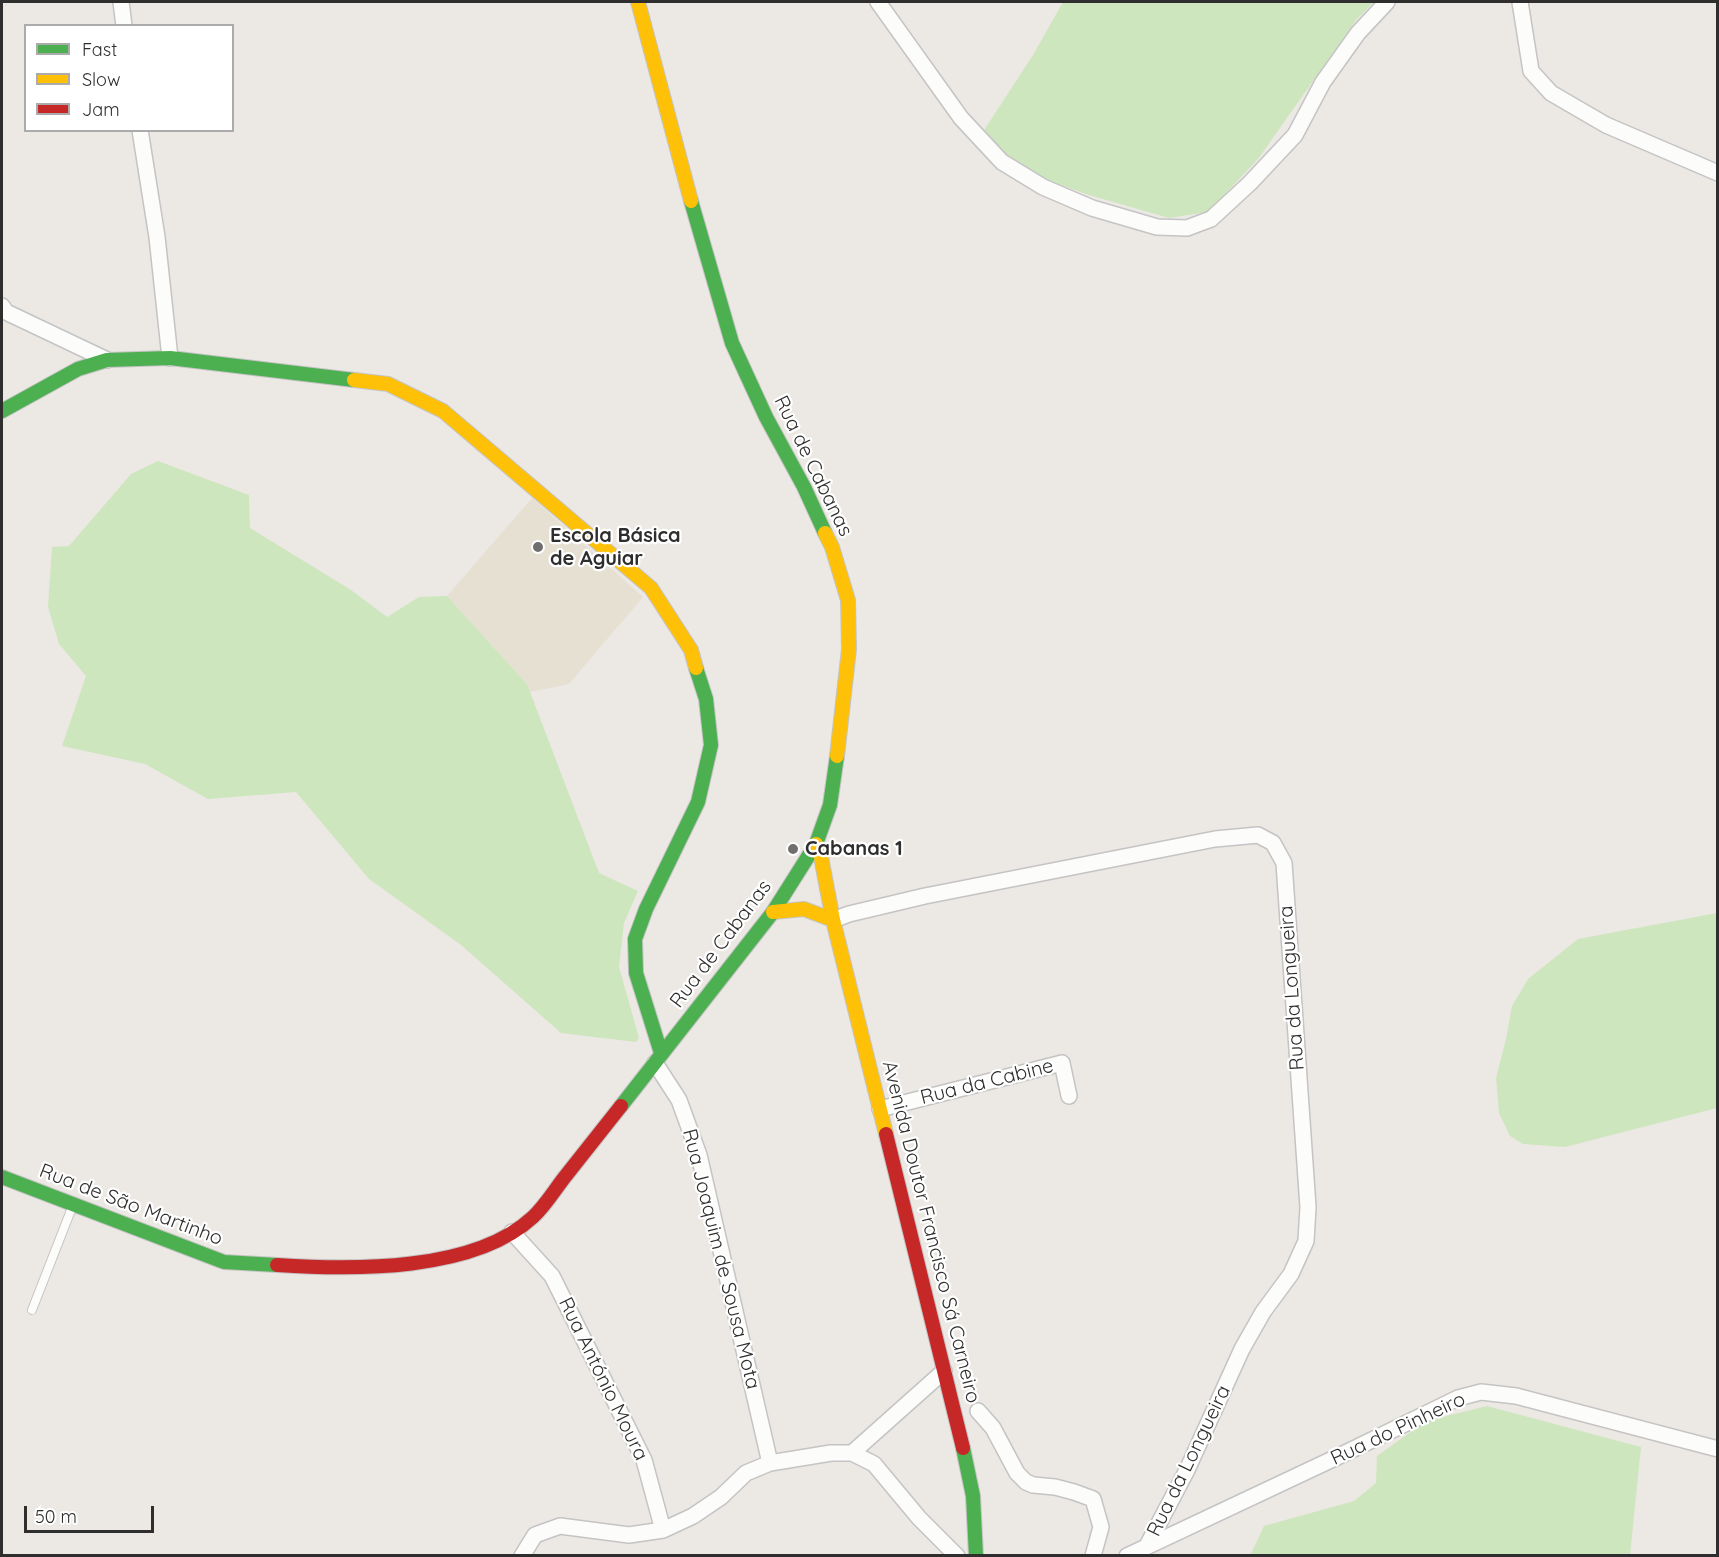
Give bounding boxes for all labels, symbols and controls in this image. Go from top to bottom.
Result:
legend [24,24,234,132]
text: Fast [82,38,117,61]
text: Slow [82,68,120,91]
text: Jam [82,98,120,121]
street label: Rua de Cabanas [769,392,857,540]
place label: Escola Básica de Aguiar [550,524,680,571]
marker: Escola Básica de Aguiar [531,540,545,554]
place label: Cabanas 1 [805,837,903,861]
marker: Cabanas 1 [786,842,800,856]
street label: Rua de Cabanas [665,875,777,1013]
street label: Rua da Longueira [1274,905,1310,1071]
street label: Rua da Cabine [918,1054,1056,1110]
street label: Avenida Doutor Francisco Sá Carneiro [877,1058,985,1406]
street label: Rua Joaquim de Sousa Mota [677,1126,765,1392]
street label: Rua de São Martinho [36,1159,226,1251]
street label: Rua António Moura [553,1294,653,1464]
street label: Rua da Longueira [1142,1382,1236,1540]
street label: Rua do Pinheiro [1327,1387,1469,1471]
scale bar [27,1494,158,1532]
text: 50 m [35,1505,77,1528]

